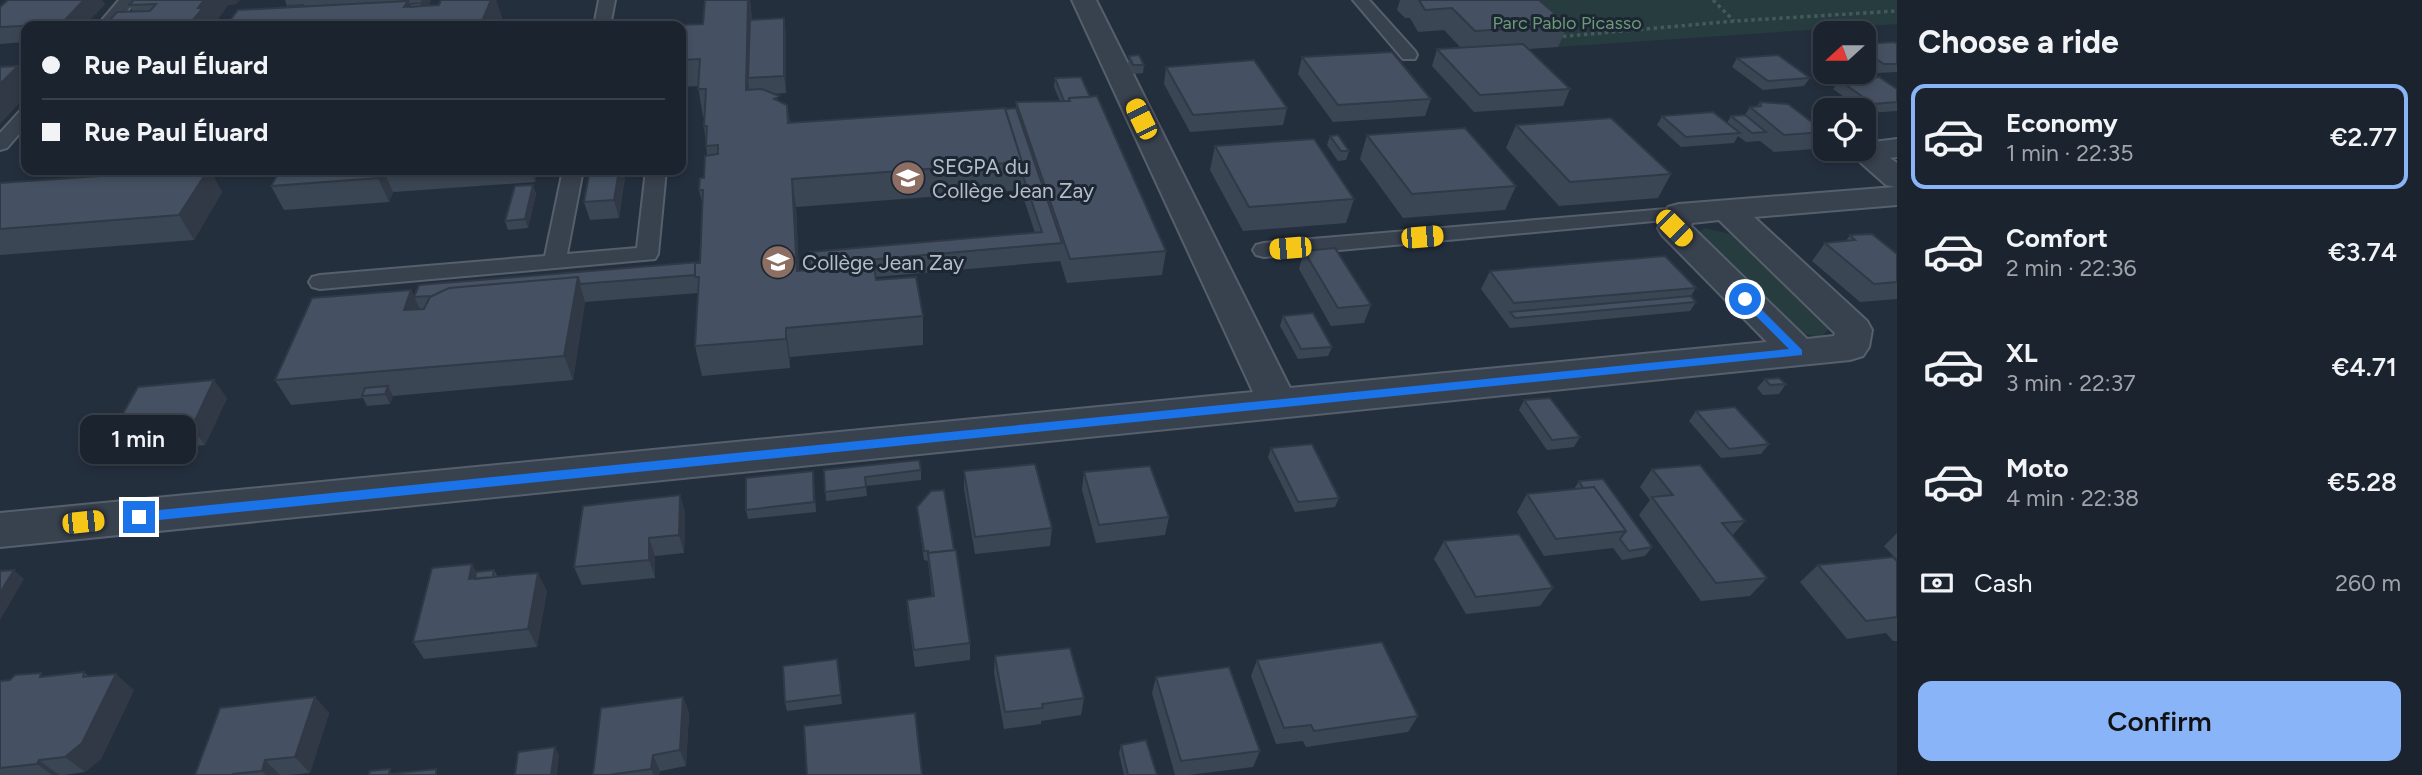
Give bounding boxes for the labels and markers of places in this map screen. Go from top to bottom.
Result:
place label: SEGPA du Collège Jean Zay [932,154,1094,203]
school or university icon: SEGPA du Collège Jean Zay [889,159,927,197]
school or university icon: Collège Jean Zay [759,243,797,281]
place label: Collège Jean Zay [802,250,964,275]

